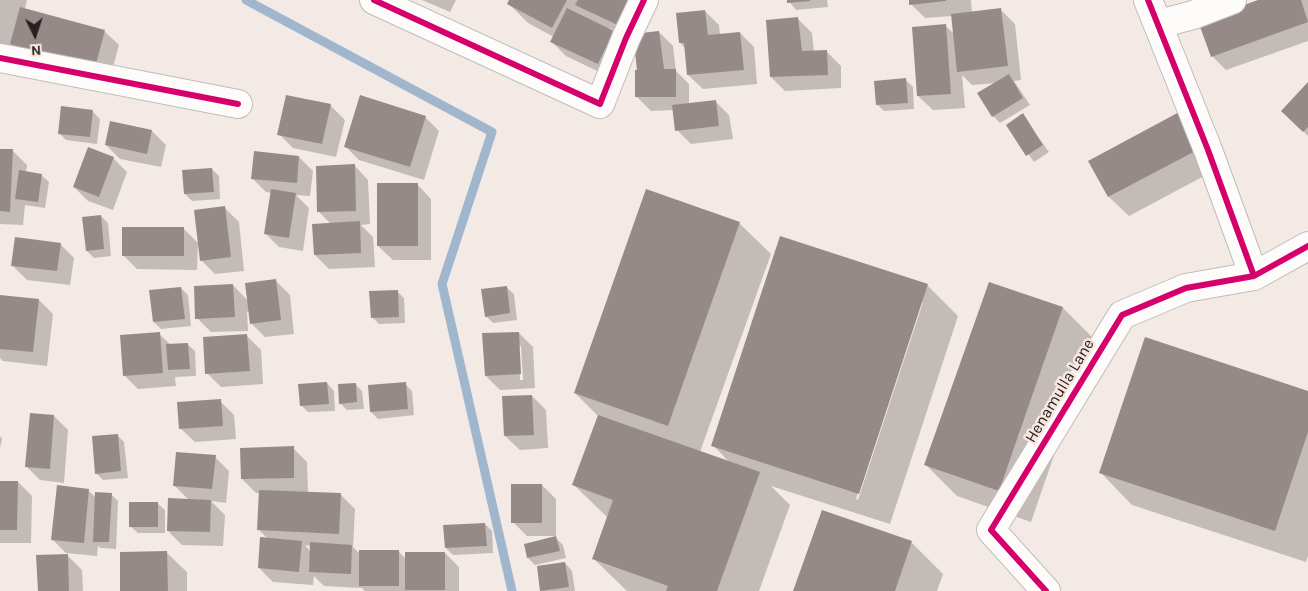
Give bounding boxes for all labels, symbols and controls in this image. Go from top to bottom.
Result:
north arrow [10,10,60,60]
text: N [30,42,42,59]
street label: Henamulla Lane [1021,336,1099,446]

